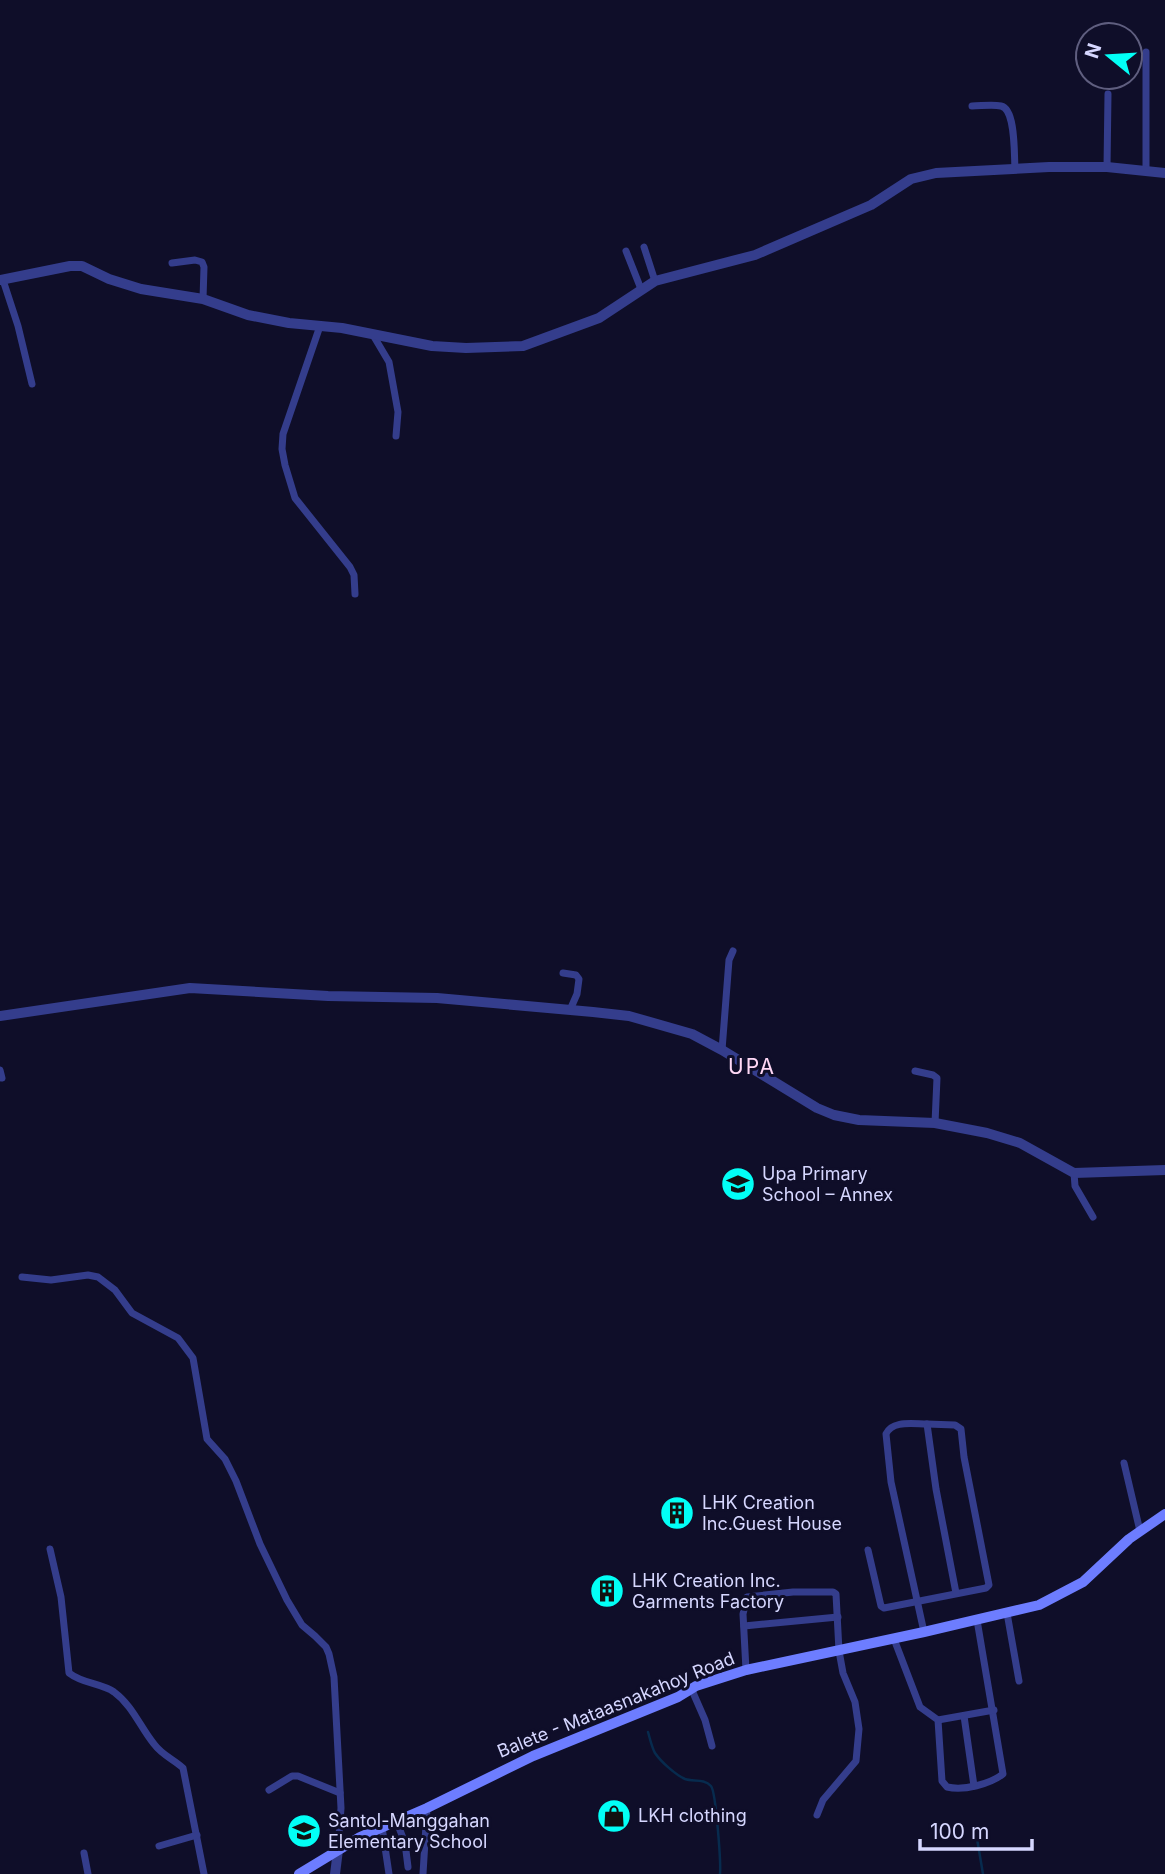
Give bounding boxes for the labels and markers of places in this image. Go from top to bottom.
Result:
place label: Upa Primary School – Annex [762,1163,893,1205]
school or university icon: Upa Primary School – Annex [719,1165,757,1203]
place label: LHK Creation Inc.Guest House [702,1492,842,1534]
building icon: LHK Creation Inc.Guest House [658,1494,696,1532]
place label: LHK Creation Inc. Garments Factory [632,1570,784,1612]
building icon: LHK Creation Inc. Garments Factory [588,1572,626,1610]
shop icon: LKH clothing [595,1797,633,1835]
place label: LKH clothing [638,1805,747,1826]
place label: Santol-Manggahan Elementary School [328,1810,490,1852]
school or university icon: Santol-Manggahan Elementary School [285,1812,323,1850]

